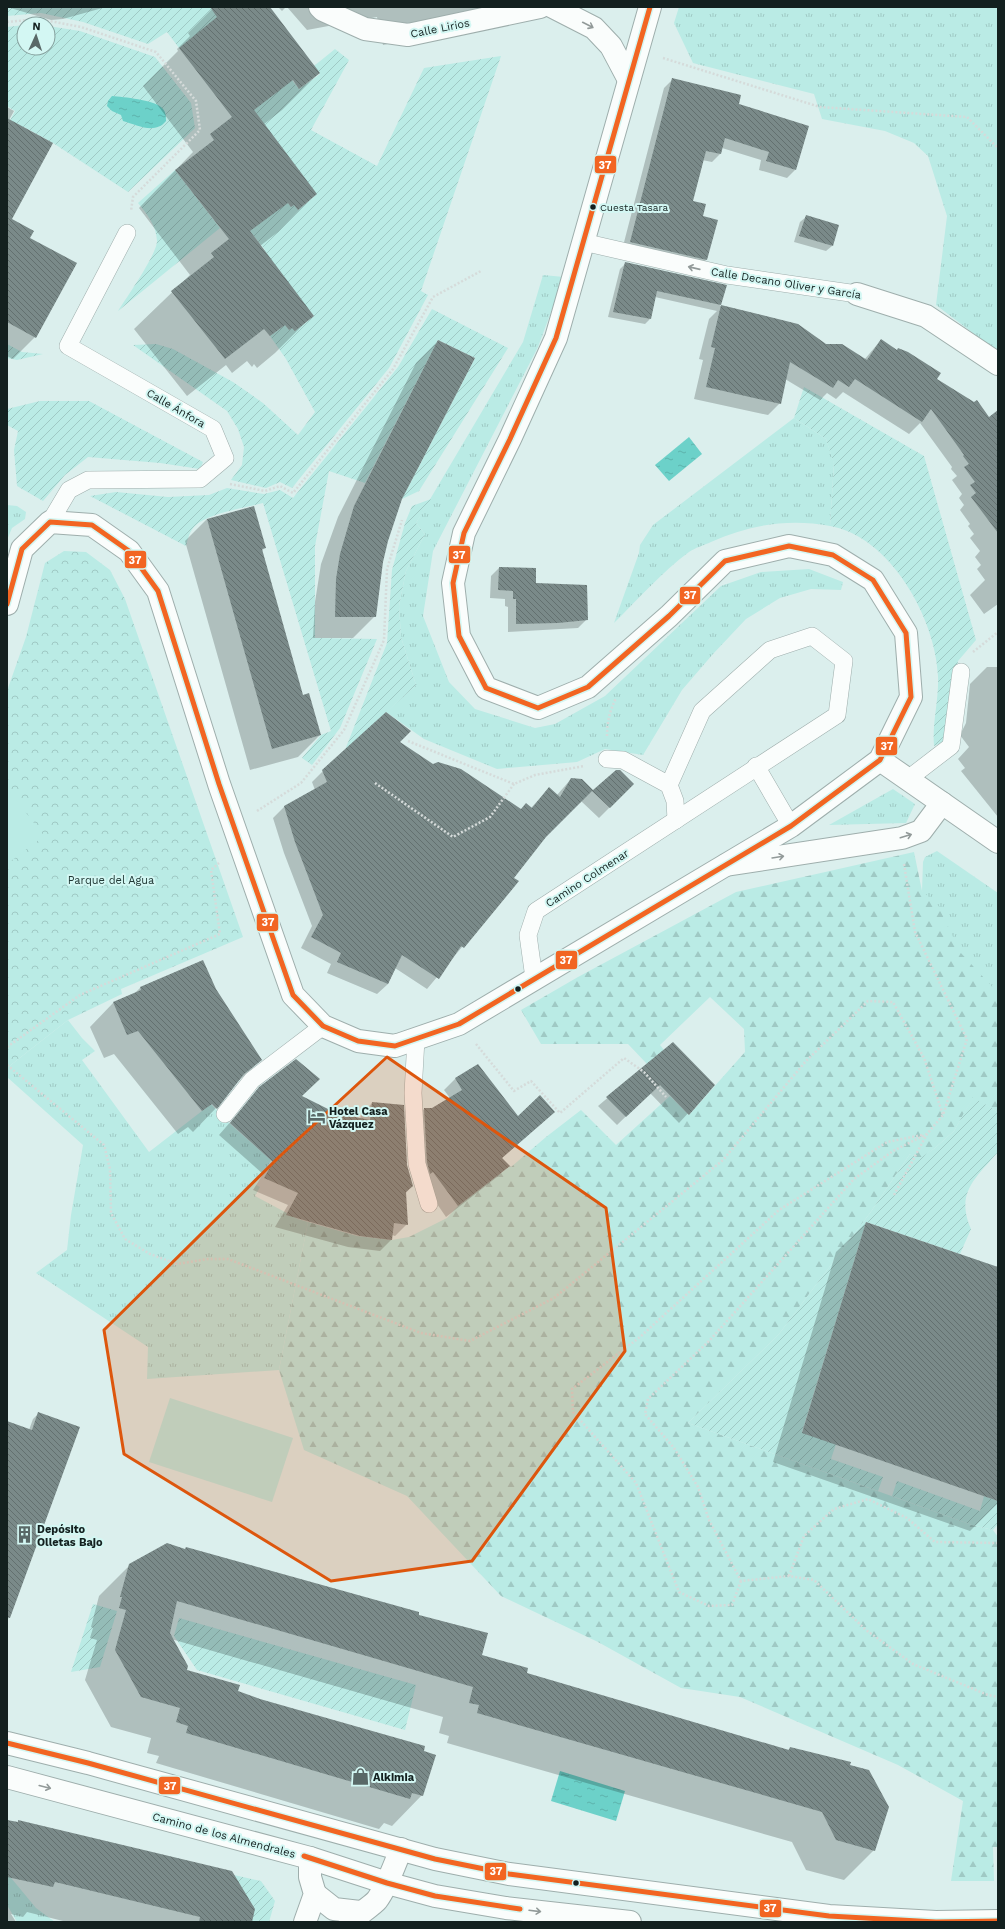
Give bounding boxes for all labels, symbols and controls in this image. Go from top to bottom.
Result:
north arrow [16,16,56,56]
street label: Calle Lirios [409,16,471,41]
text: N [32,20,41,33]
one-way arrow [582,22,594,29]
line badge: 37 [594,155,617,174]
text: 37 [599,159,612,172]
marker: Cuesta Tasara [588,202,598,212]
place label: Cuesta Tasara [600,202,668,213]
one-way arrow [688,263,701,271]
street label: Calle Decano Oliver y García [710,265,862,302]
street label: Calle Ánfora [144,386,208,430]
line badge: 37 [448,545,471,564]
text: 37 [453,549,466,562]
line badge: 37 [124,550,147,569]
text: 37 [129,554,142,567]
line badge: 37 [679,586,701,605]
text: 37 [684,589,697,602]
line badge: 37 [875,736,898,756]
text: 37 [881,740,894,753]
one-way arrow [900,832,913,839]
street label: Camino Colmenar [543,846,632,910]
one-way arrow [771,853,784,861]
park label: Parque del Agua [68,874,154,887]
line badge: 37 [256,913,279,932]
text: 37 [262,916,275,929]
line badge: 37 [555,950,578,970]
text: 37 [560,954,573,967]
unlabelled marker [513,984,523,994]
place label: Hotel Casa Vázquez [329,1105,388,1131]
hotel icon: Hotel Casa Vázquez [306,1107,326,1127]
place label: Depósito Olletas Bajo [37,1523,103,1549]
building icon: Depósito Olletas Bajo [14,1525,34,1545]
shop icon: Alkimia [350,1767,370,1787]
place label: Alkimia [373,1771,415,1784]
line badge: 37 [158,1776,181,1795]
text: 37 [164,1780,177,1793]
one-way arrow [38,1784,51,1791]
street label: Camino de los Almendrales [151,1810,297,1861]
line badge: 37 [484,1862,507,1881]
text: 37 [490,1865,503,1878]
unlabelled marker [571,1878,581,1888]
line badge: 37 [759,1899,782,1918]
text: 37 [764,1902,777,1915]
one-way arrow [529,1907,542,1915]

